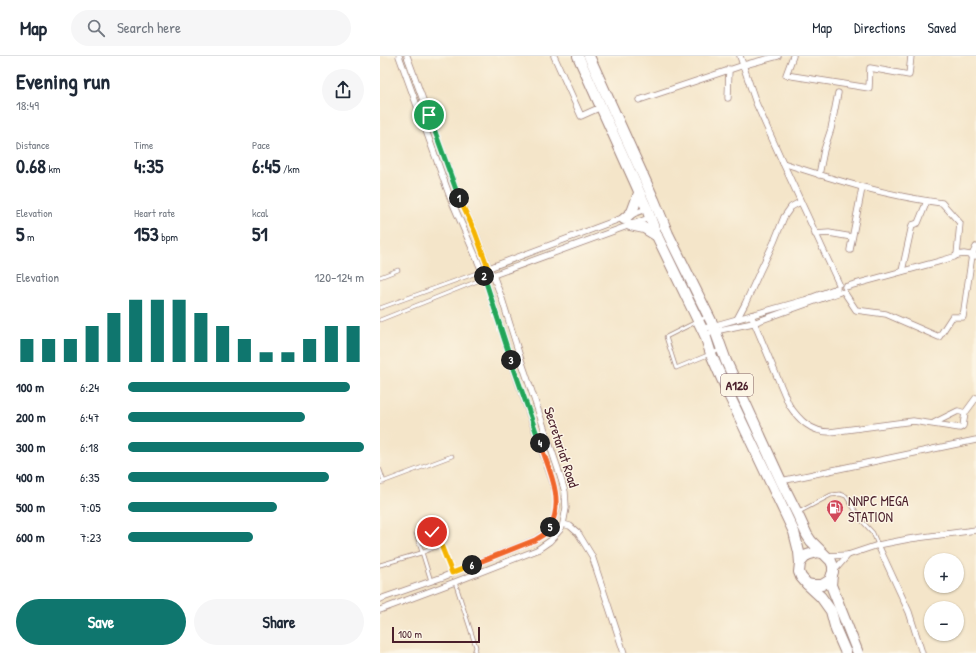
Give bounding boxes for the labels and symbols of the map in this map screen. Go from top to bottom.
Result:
pin [412,98,446,132]
pin: 1 [449,188,469,208]
pin: 2 [474,266,494,286]
pin: 3 [501,350,521,370]
road number: A126 [721,374,753,396]
street label: Secretariat Road [540,404,584,490]
pin: 4 [530,433,550,453]
place label: NNPC MEGA STATION [848,491,909,526]
fuel station icon: NNPC MEGA STATION [825,498,845,523]
pin [415,515,449,549]
pin: 5 [540,517,560,537]
pin: 6 [462,555,482,575]
scale bar [392,625,480,644]

